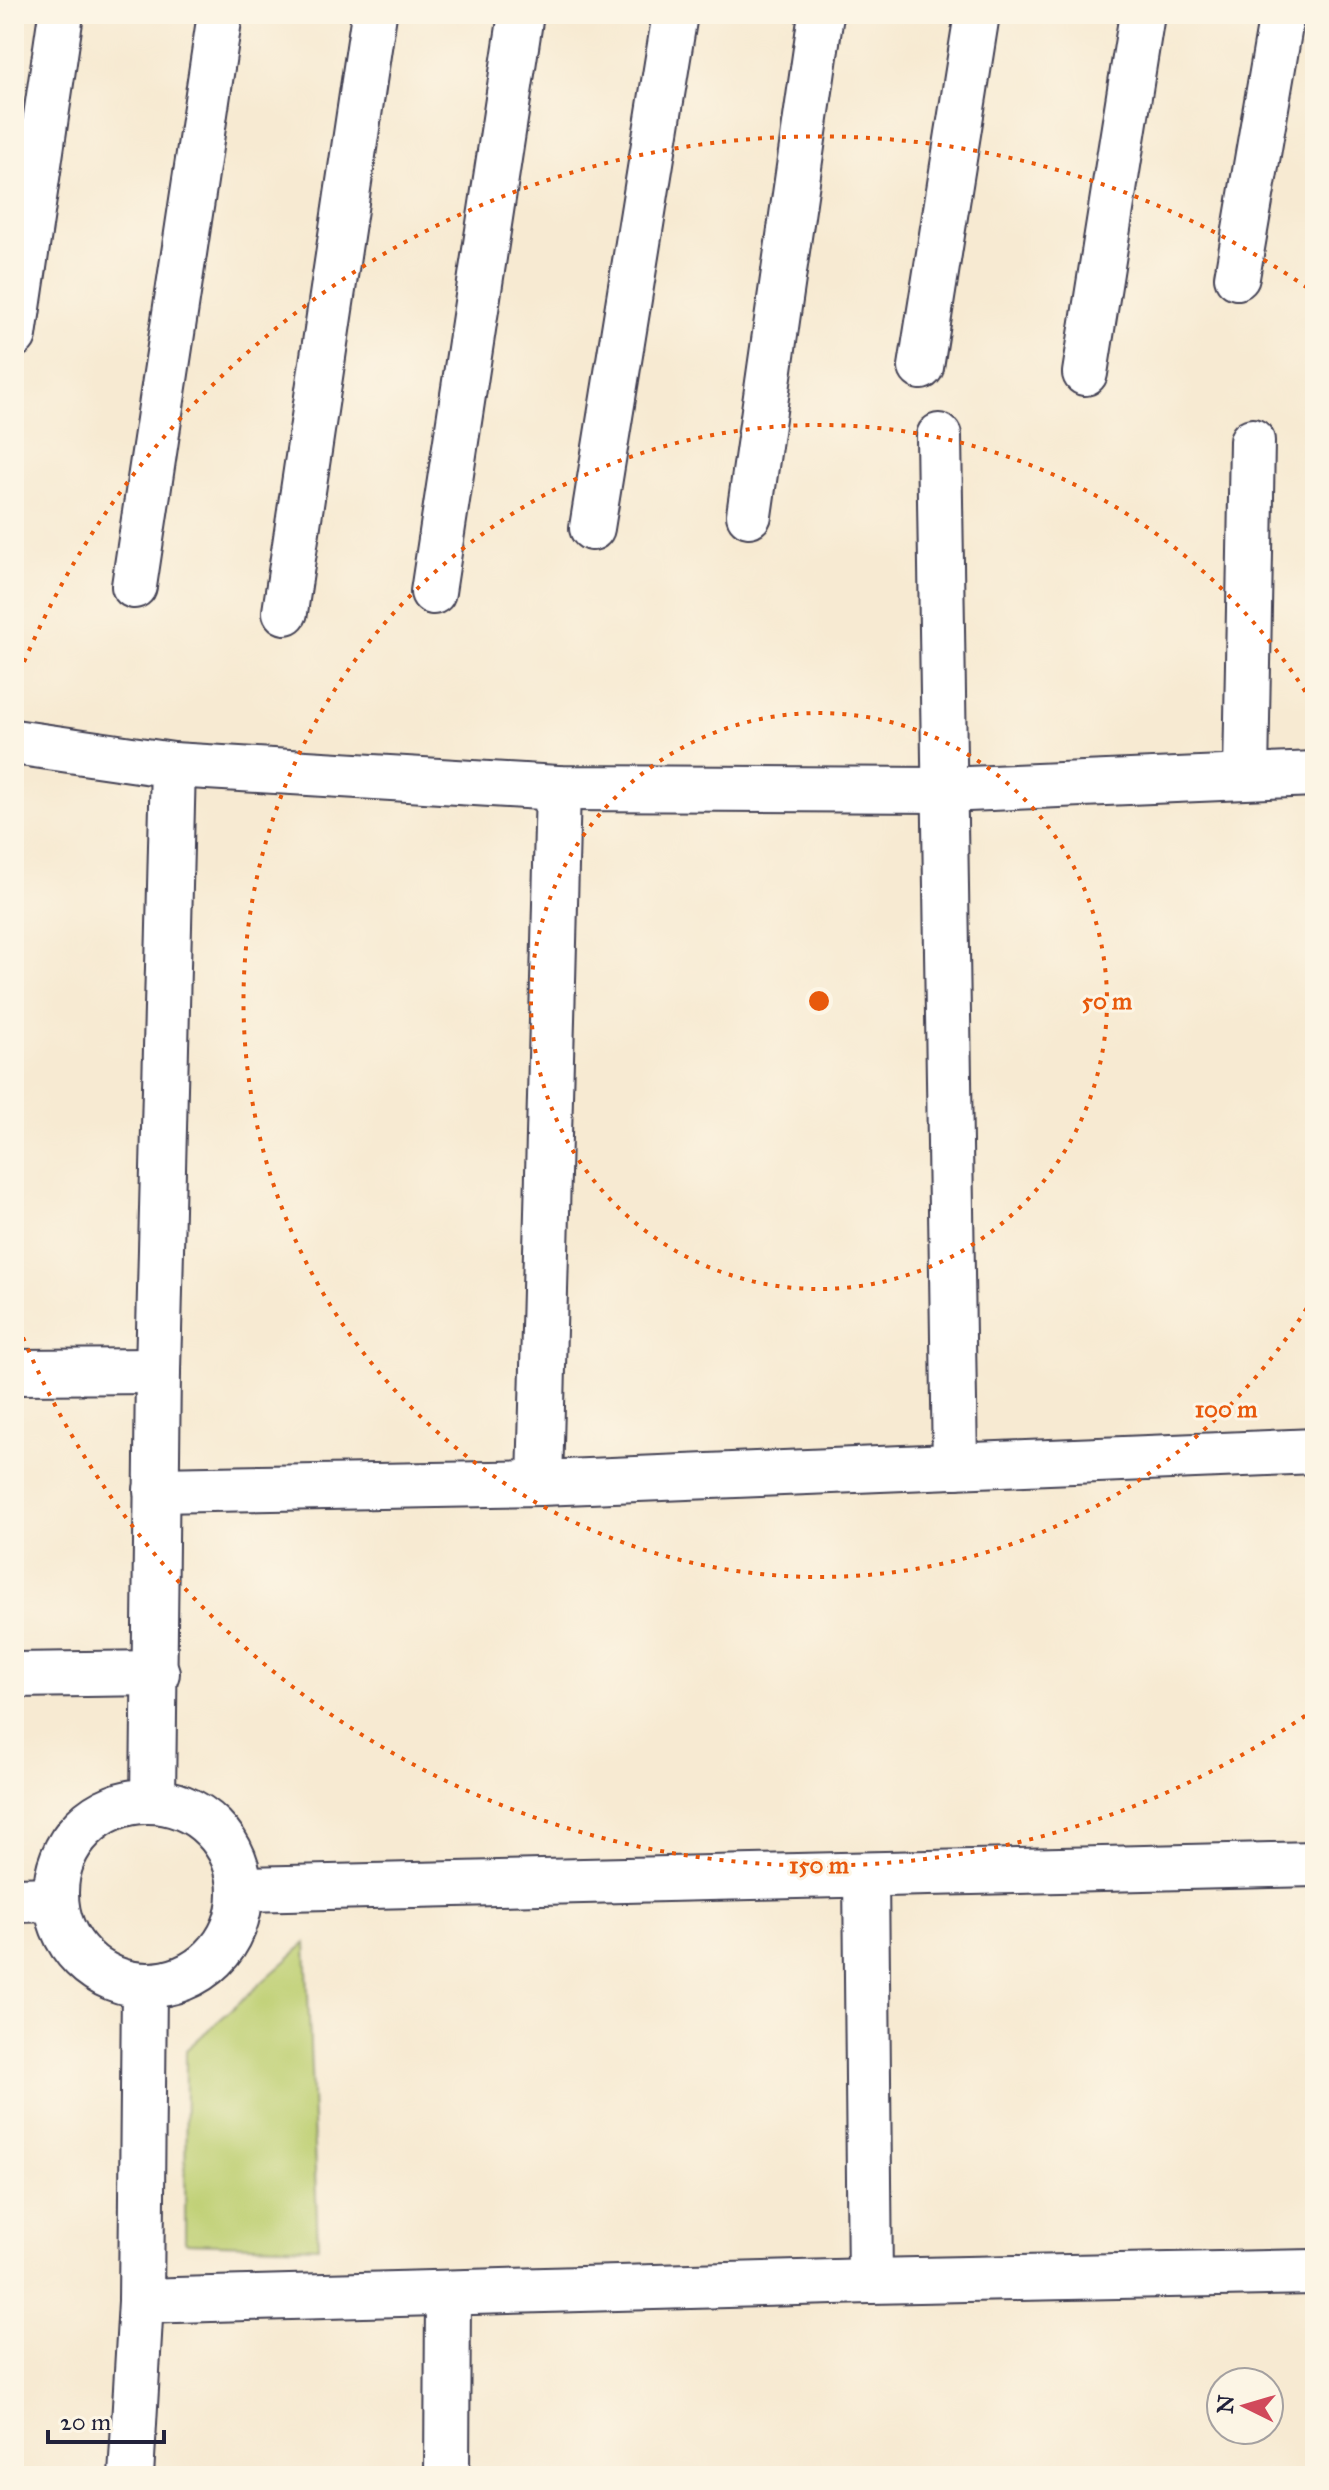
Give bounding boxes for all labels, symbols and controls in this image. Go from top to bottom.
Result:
text: 50 m [1082,986,1133,1016]
centre of rings [805,987,833,1015]
text: 100 m [1195,1394,1258,1424]
text: 150 m [789,1850,850,1880]
north arrow [1205,2366,1285,2446]
text: N [1211,2393,1240,2415]
scale bar [48,2394,164,2444]
text: 20 m [60,2407,111,2437]

